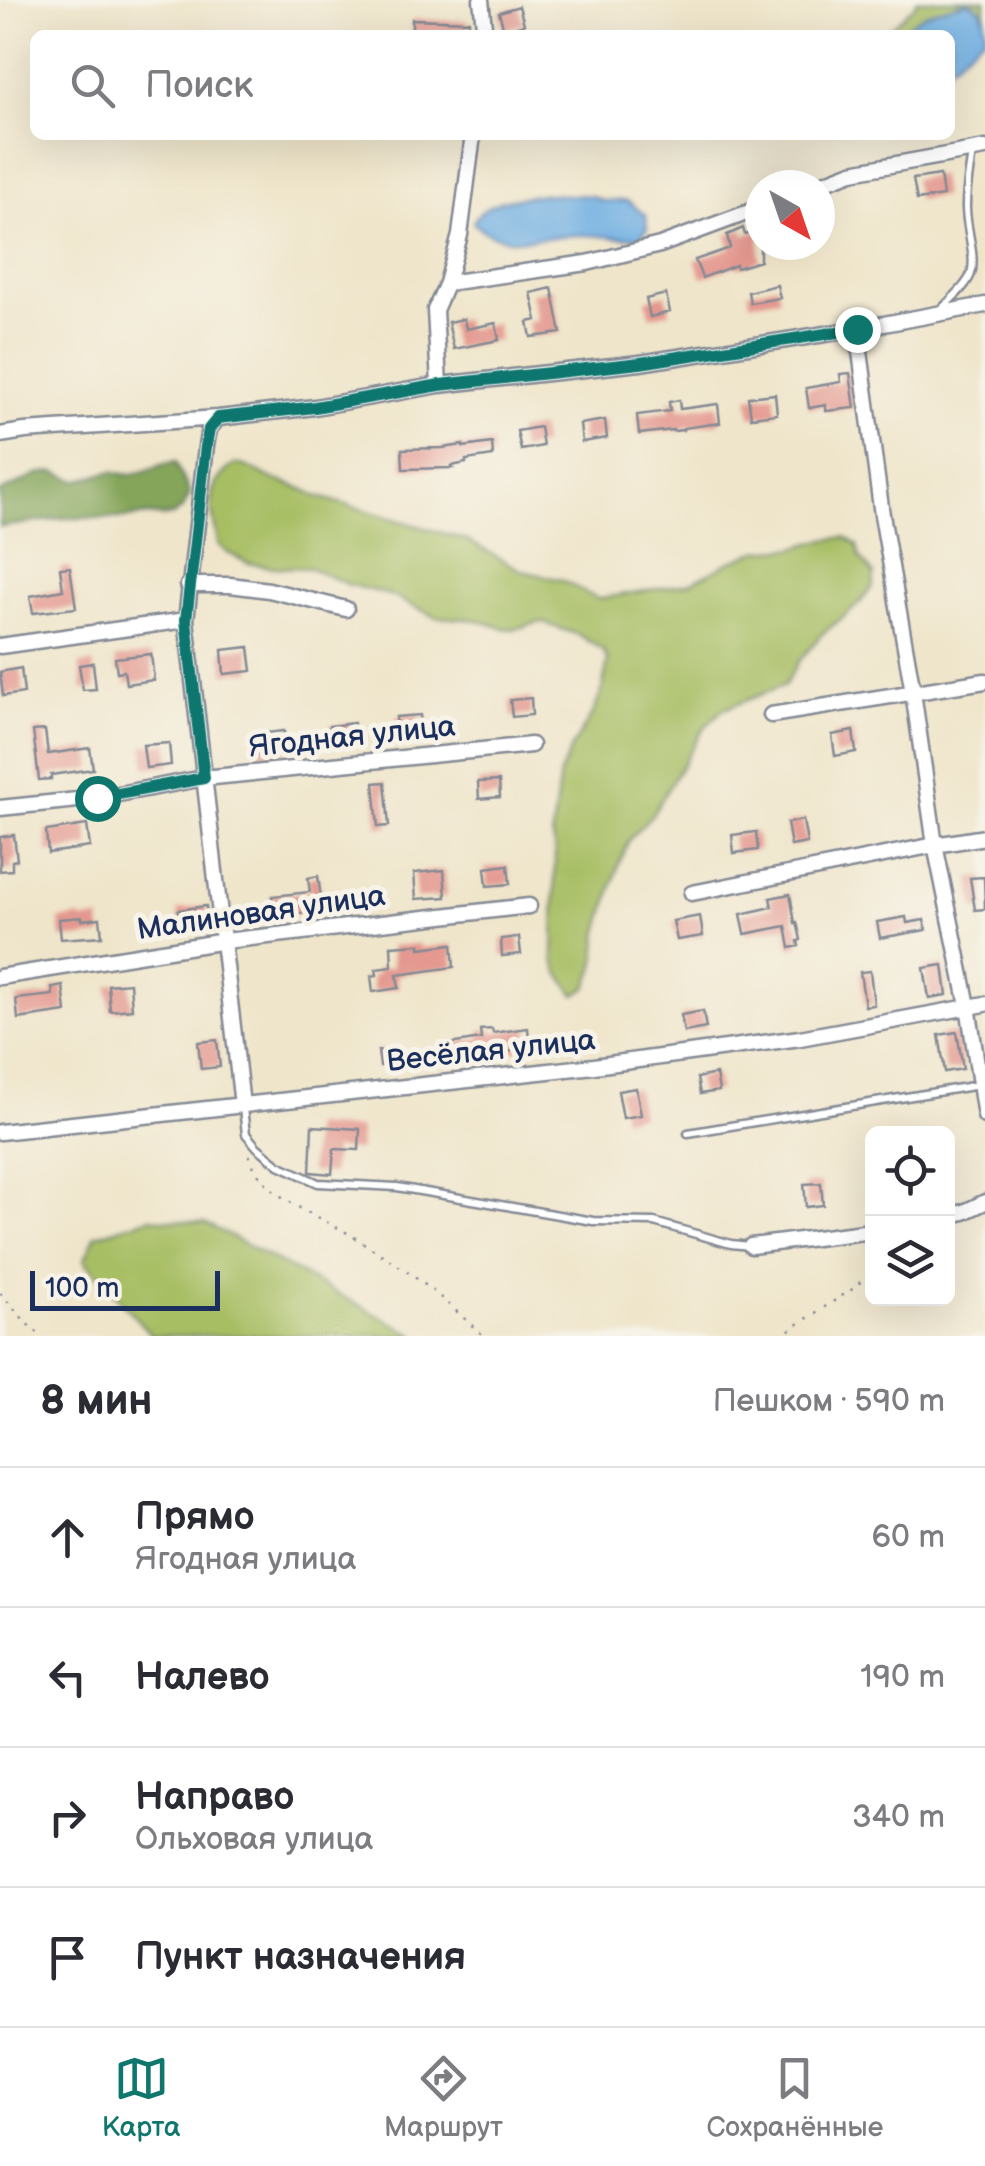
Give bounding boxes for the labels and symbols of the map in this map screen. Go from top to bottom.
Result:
north arrow [745,170,835,260]
route end [835,307,881,353]
street label: Ягодная улица [247,708,457,766]
route start [75,776,121,822]
street label: Малиновая улица [135,878,388,948]
street label: Весёлая улица [385,1022,597,1080]
scale bar [30,1266,220,1310]

